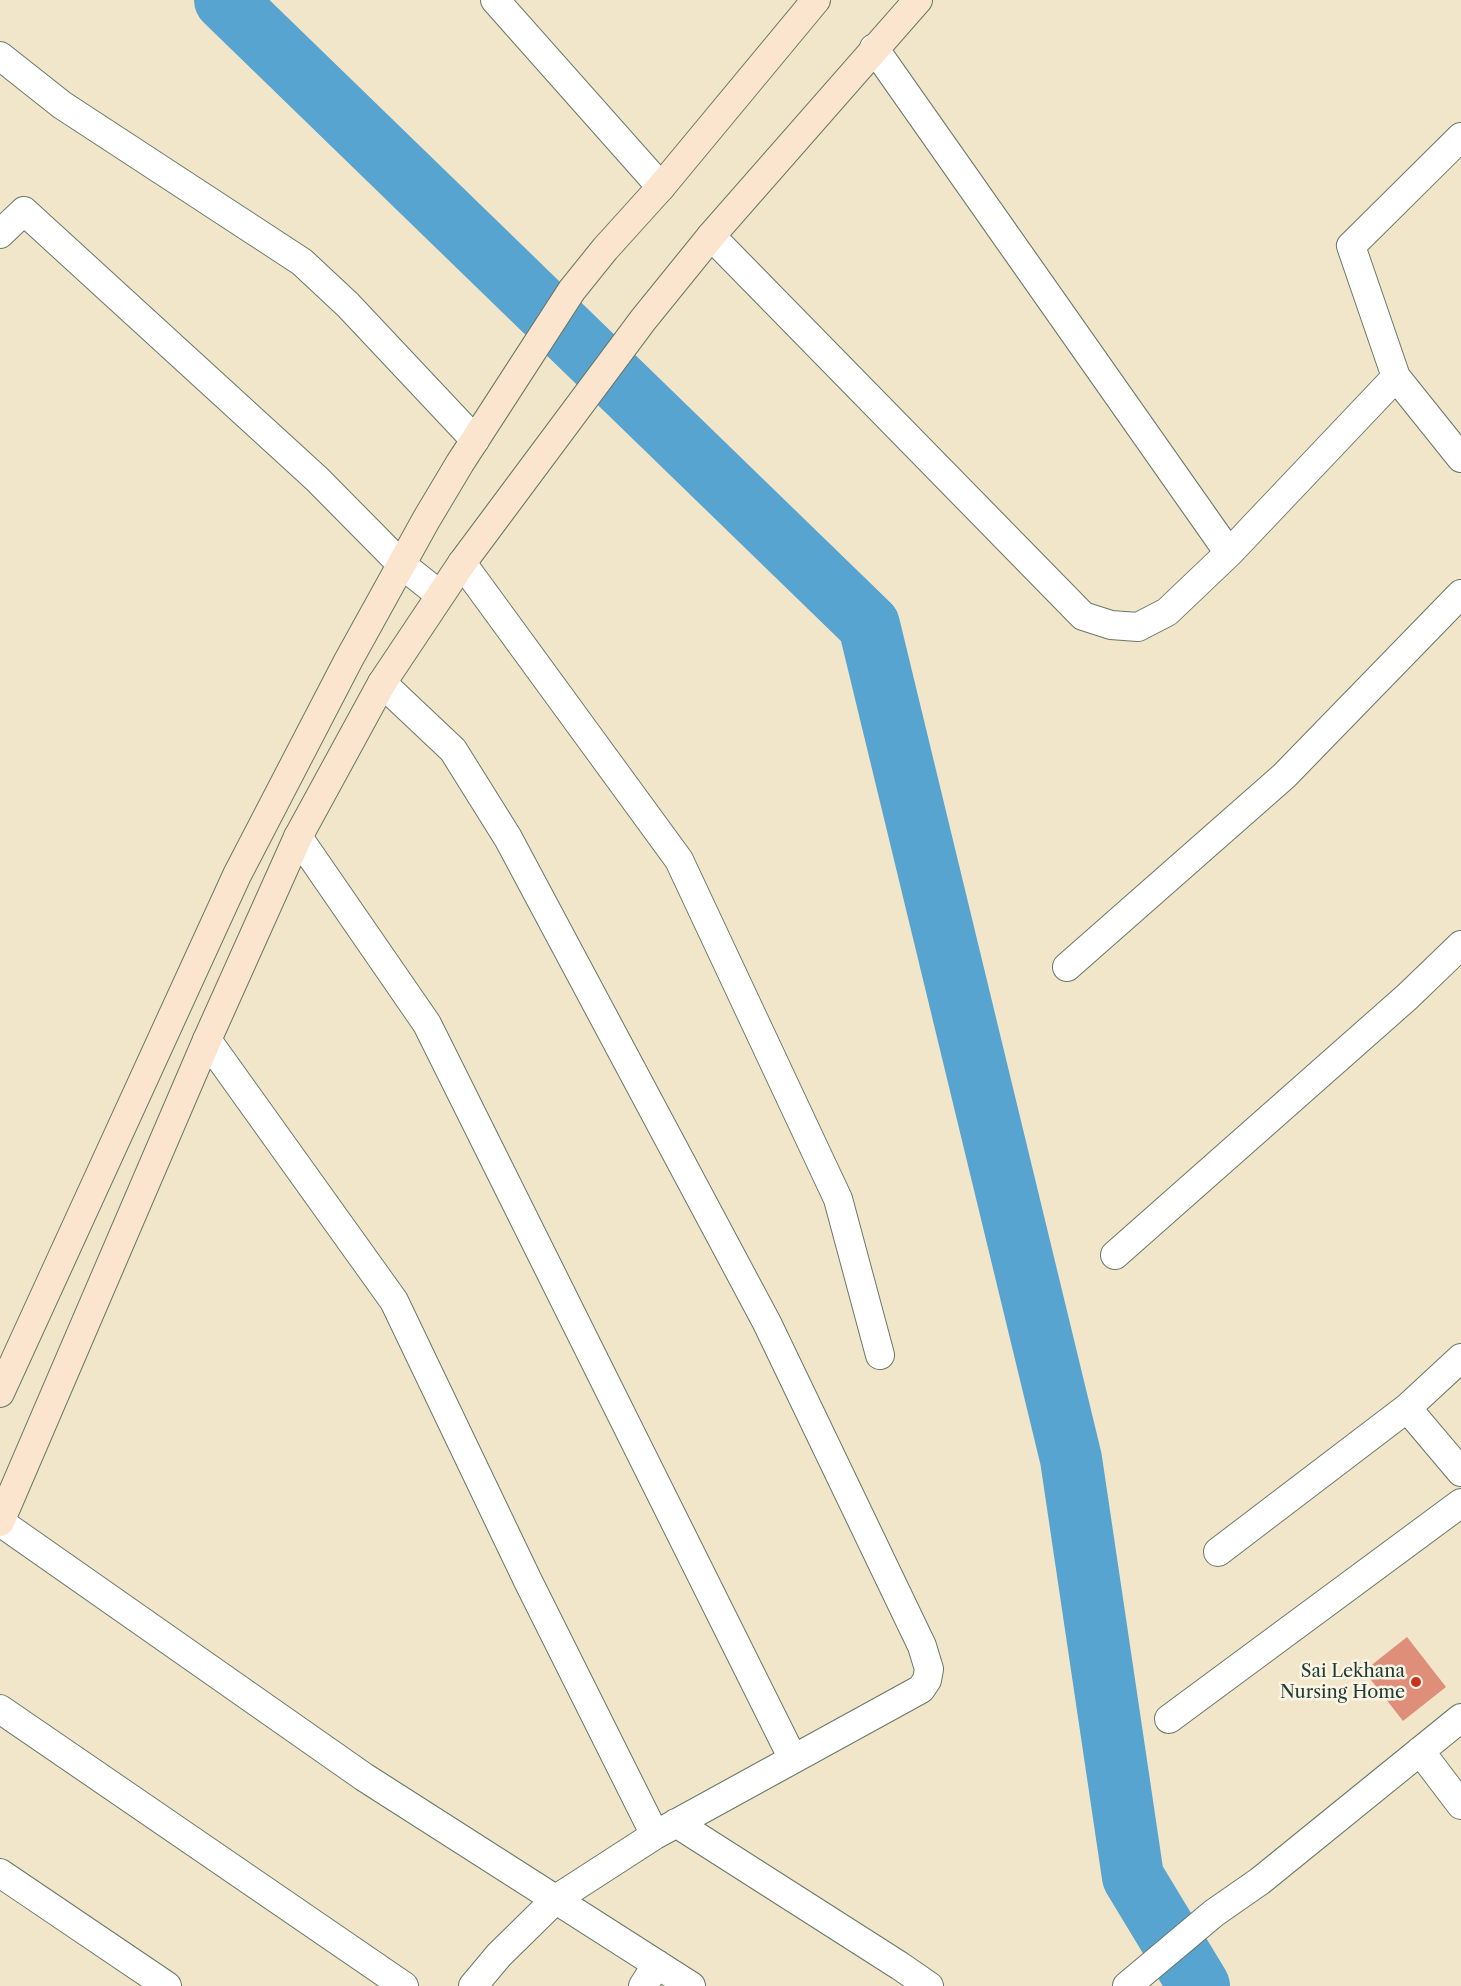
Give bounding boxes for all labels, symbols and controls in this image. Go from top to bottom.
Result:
place label: Sai Lekhana Nursing Home [1280,1661,1405,1704]
marker: Sai Lekhana Nursing Home [1409,1675,1423,1689]

